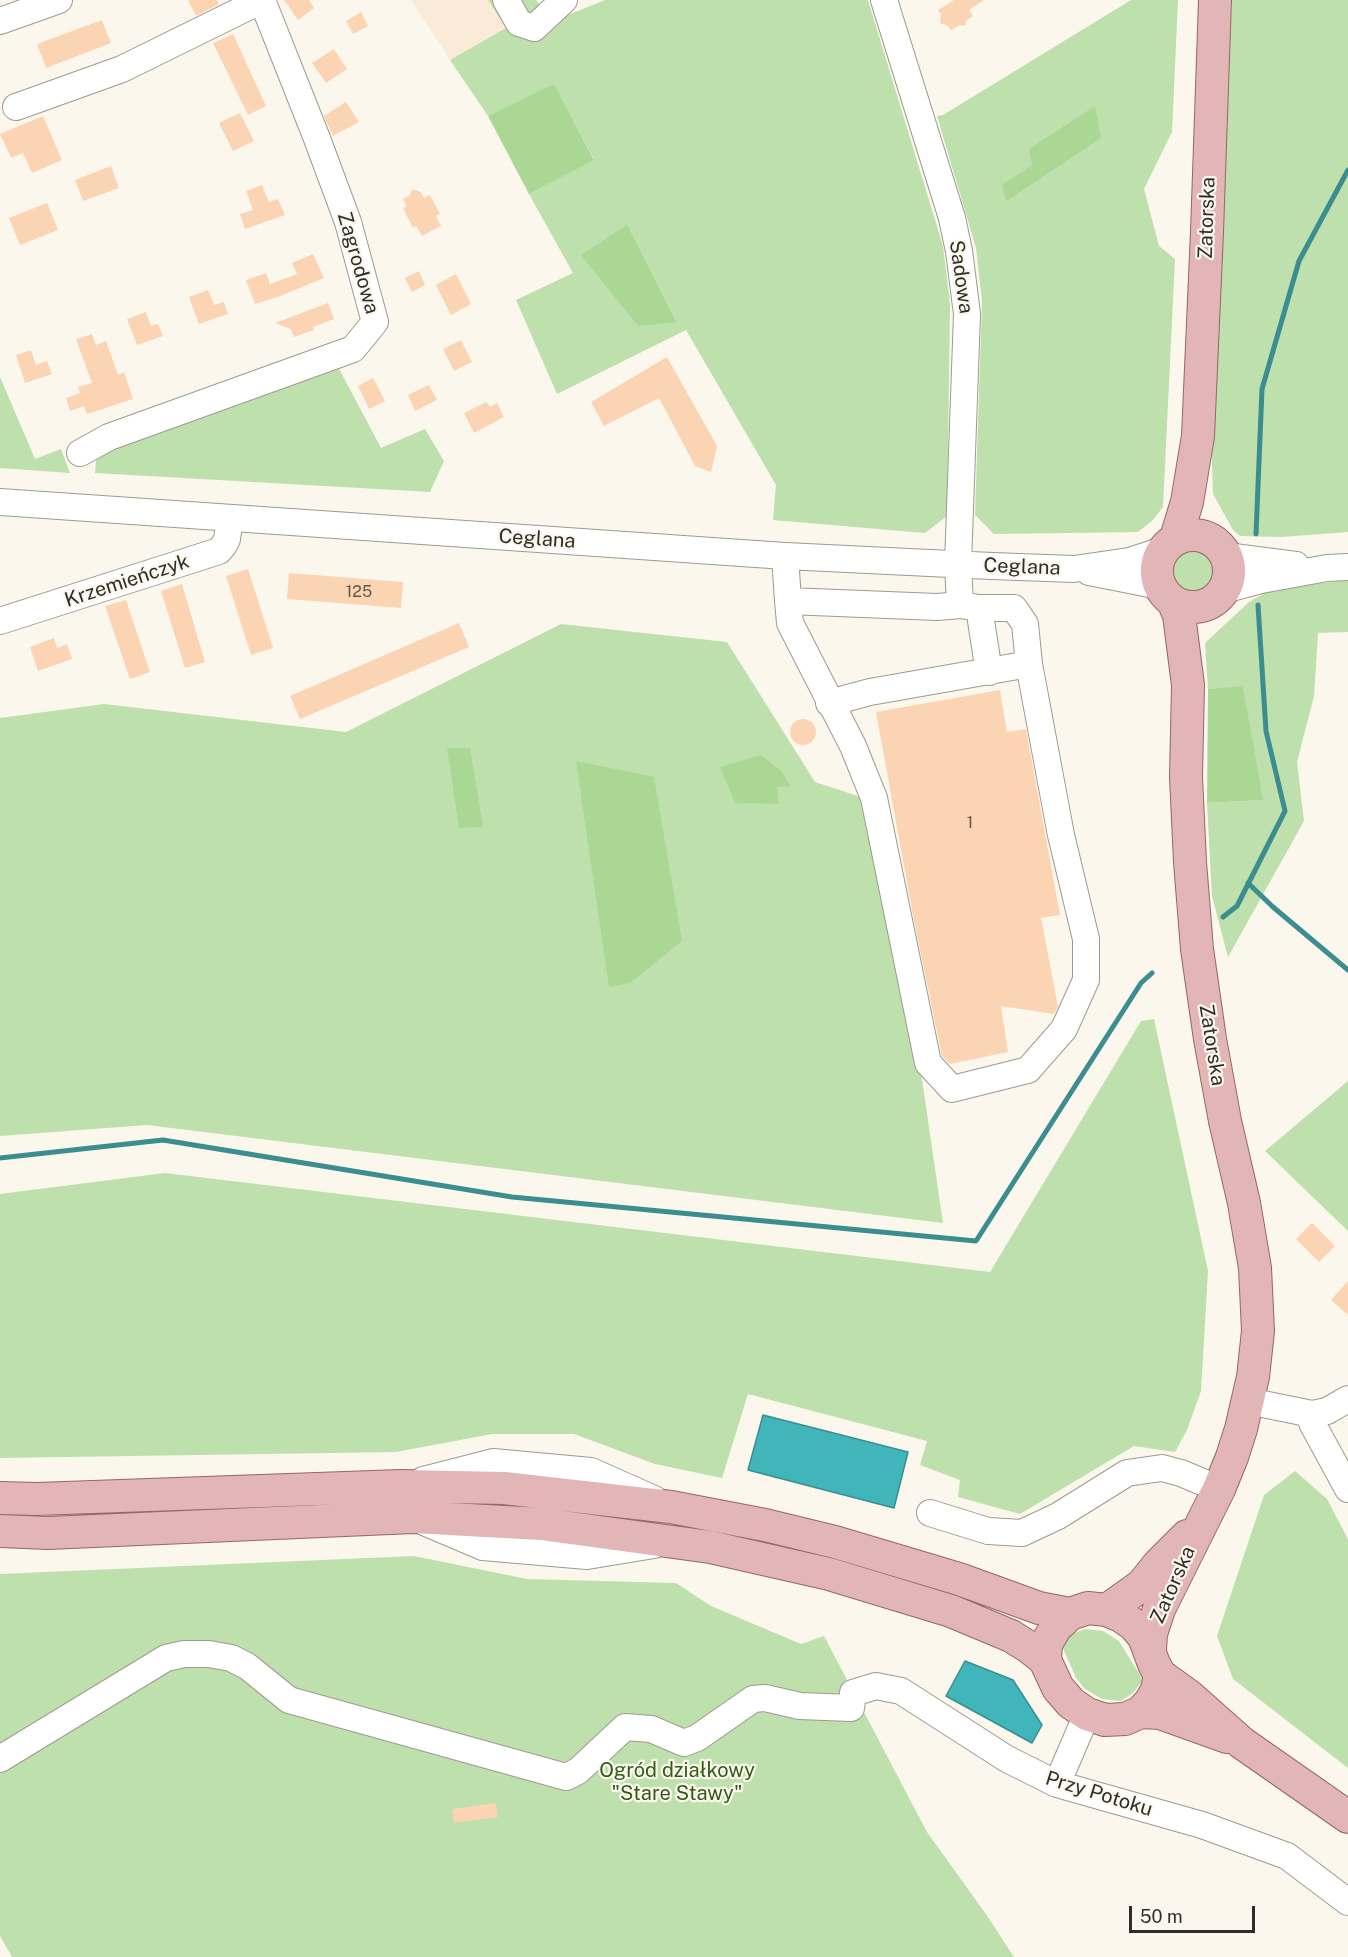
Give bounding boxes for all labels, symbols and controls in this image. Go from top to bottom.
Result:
street label: Zatorska [1194,177,1220,259]
street label: Zagrodowa [332,209,384,317]
street label: Sadowa [944,239,978,315]
street label: Ceglana [498,524,576,554]
street label: Krzemieńczyk [62,550,192,612]
street label: Ceglana [983,554,1061,580]
house number: 125 [346,582,372,602]
house number: 1 [967,813,973,833]
street label: Zatorska [1194,1003,1230,1087]
street label: Zatorska [1145,1543,1201,1627]
park label: Ogród działkowy "Stare Stawy" [599,1759,755,1806]
street label: Przy Potoku [1043,1766,1155,1822]
scale bar [1132,1894,1258,1932]
text: 50 m [1140,1906,1183,1927]

